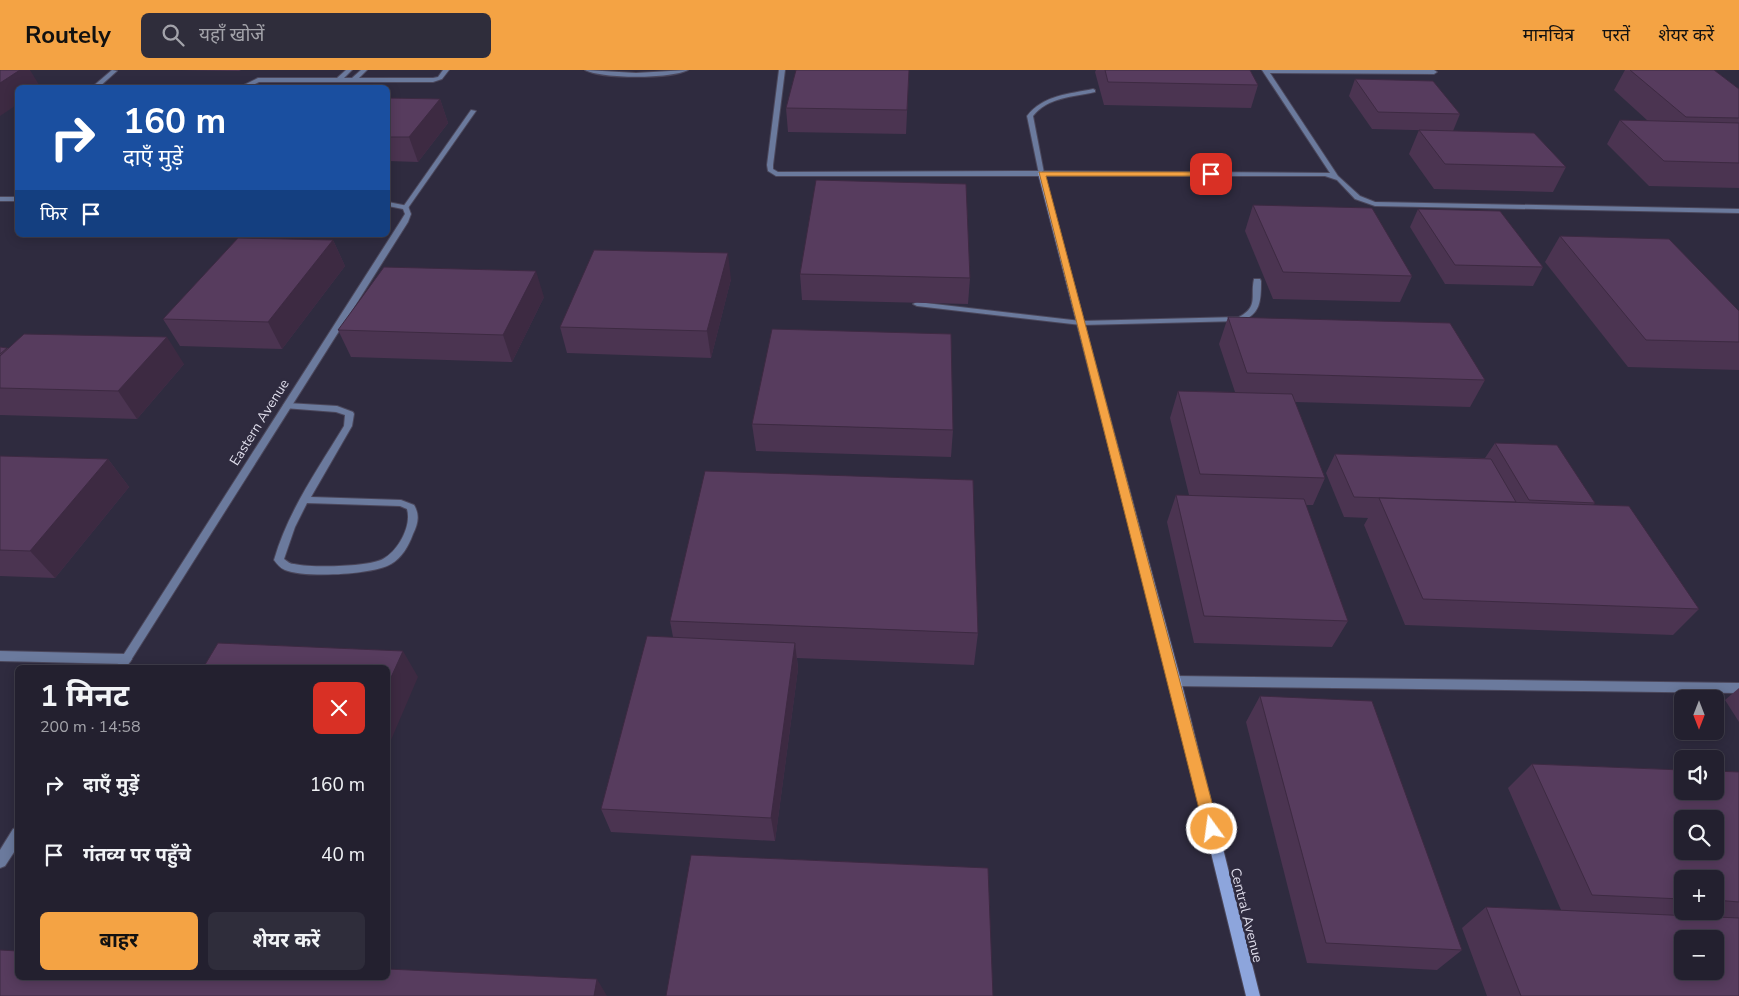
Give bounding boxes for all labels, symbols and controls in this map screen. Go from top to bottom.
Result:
search box [141,13,491,58]
text: Routely [25,19,111,51]
icon: search [159,21,187,49]
text: यहाँ खोजें [199,22,264,48]
text: मानचित्र [1523,23,1574,47]
text: परतें [1602,23,1630,47]
text: शेयर करें [1658,23,1714,47]
text: 160 m [123,98,226,145]
icon: right [40,105,105,170]
text: दाएँ मुड़ें [123,143,183,173]
pin [1190,153,1232,195]
icon: arrive [1197,160,1225,188]
icon: arrive [77,200,105,228]
text: फिर [40,201,67,227]
street label: Eastern Avenue [225,375,294,469]
text: 1 मिनट [40,676,129,717]
button: close [313,682,365,734]
north arrow [1674,690,1724,740]
map controls [1674,690,1724,980]
text: 200 m · 14:58 [40,716,141,738]
button: sound [1674,750,1724,800]
icon: right [40,771,68,799]
text: दाएँ मुड़ें [83,772,139,798]
text: 160 m [310,772,365,798]
position arrow [1185,802,1237,854]
button: search [1674,810,1724,860]
icon: arrive [40,841,68,869]
text: गंतव्य पर पहुँचे [83,842,191,868]
text: 40 m [321,842,365,868]
street label: Central Avenue [1226,866,1267,964]
button: + [1674,870,1724,920]
button: बाहर [40,912,198,970]
button: शेयर करें [208,912,365,970]
button: − [1674,930,1724,980]

